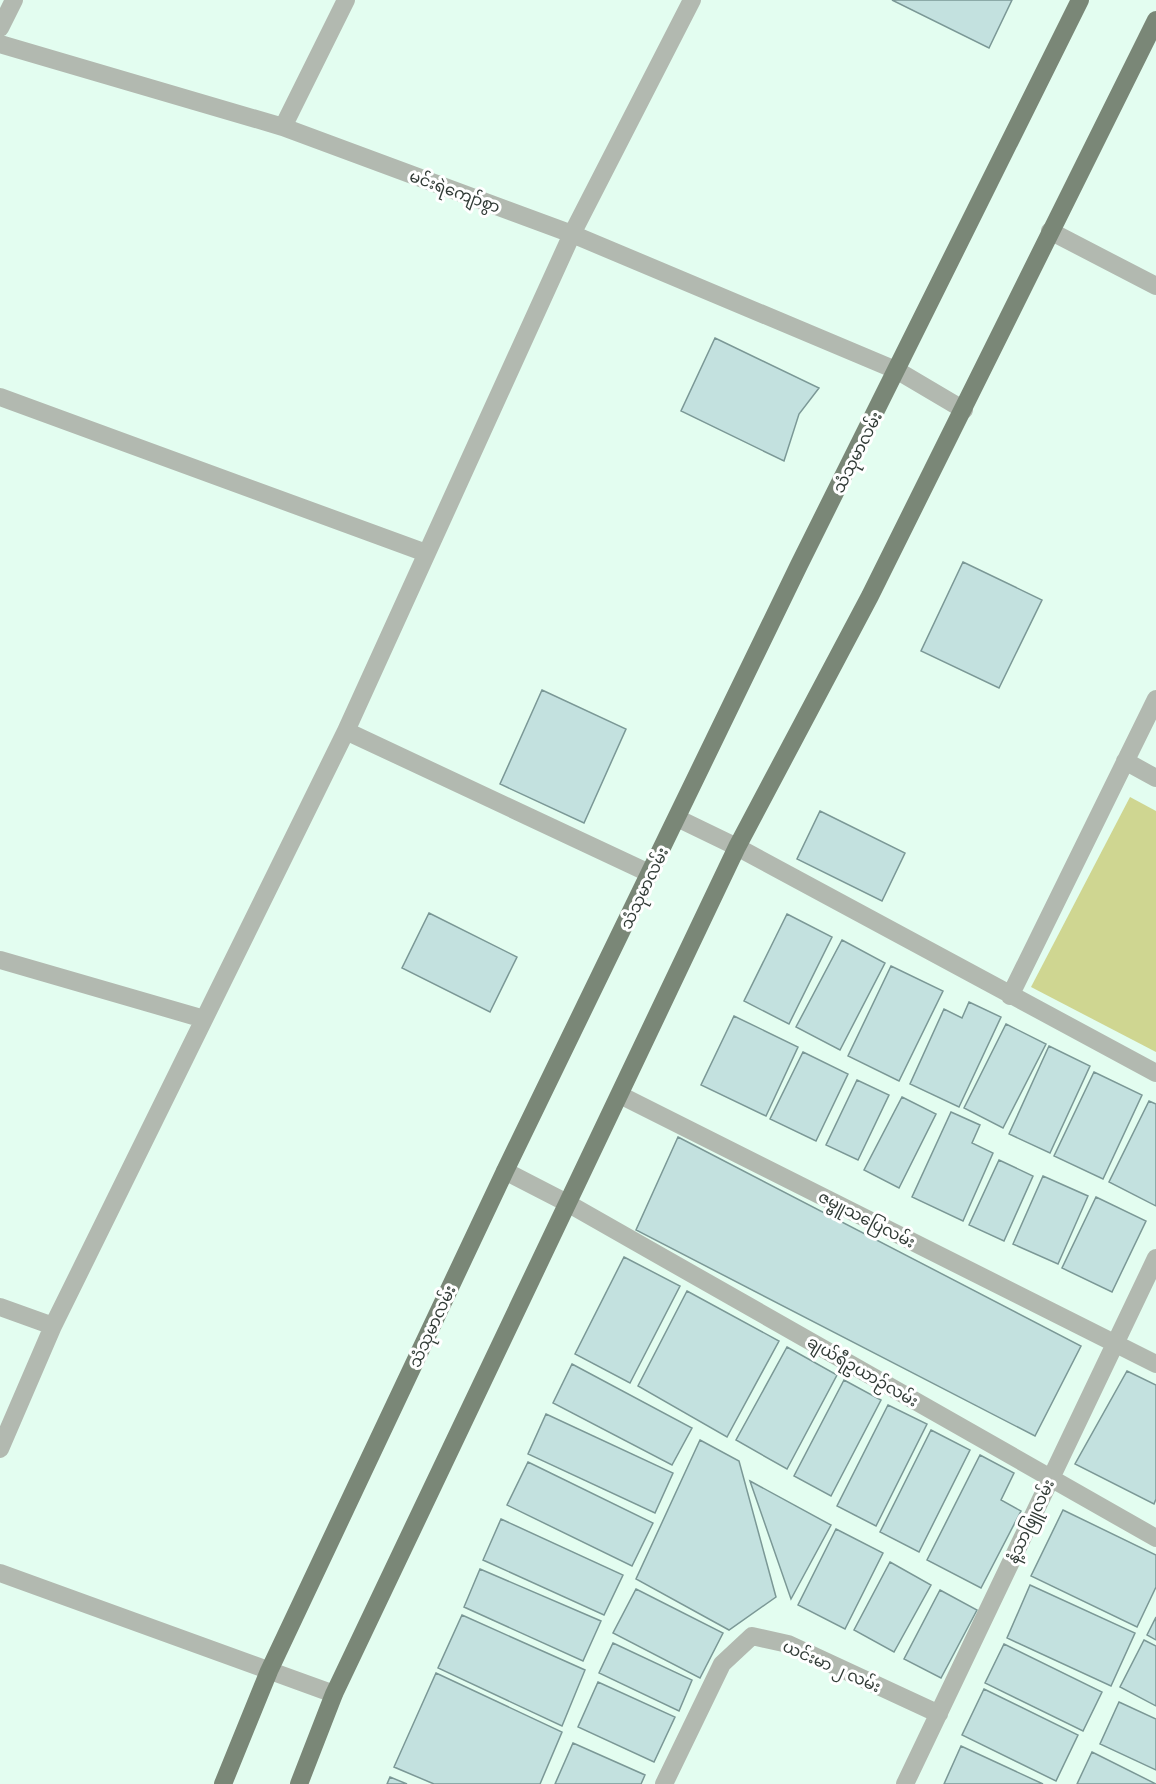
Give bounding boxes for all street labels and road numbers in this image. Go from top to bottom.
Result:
street label: မင်းရဲကျော်စွာ [406,164,503,220]
street label: သံသုမာလမ်း [827,408,890,498]
street label: သံသုမာလမ်း [615,843,677,934]
street label: ဇမ္ဗူသပြေလမ်း [813,1185,919,1256]
street label: သံသုမာလမ်း [403,1281,464,1372]
street label: ချယ်ရီဥယာဉ်လမ်း [802,1330,923,1414]
street label: နံ့သာဖြူလမ်း [1001,1475,1062,1568]
street label: ယင်းမာ ၂ လမ်း [778,1635,884,1700]

